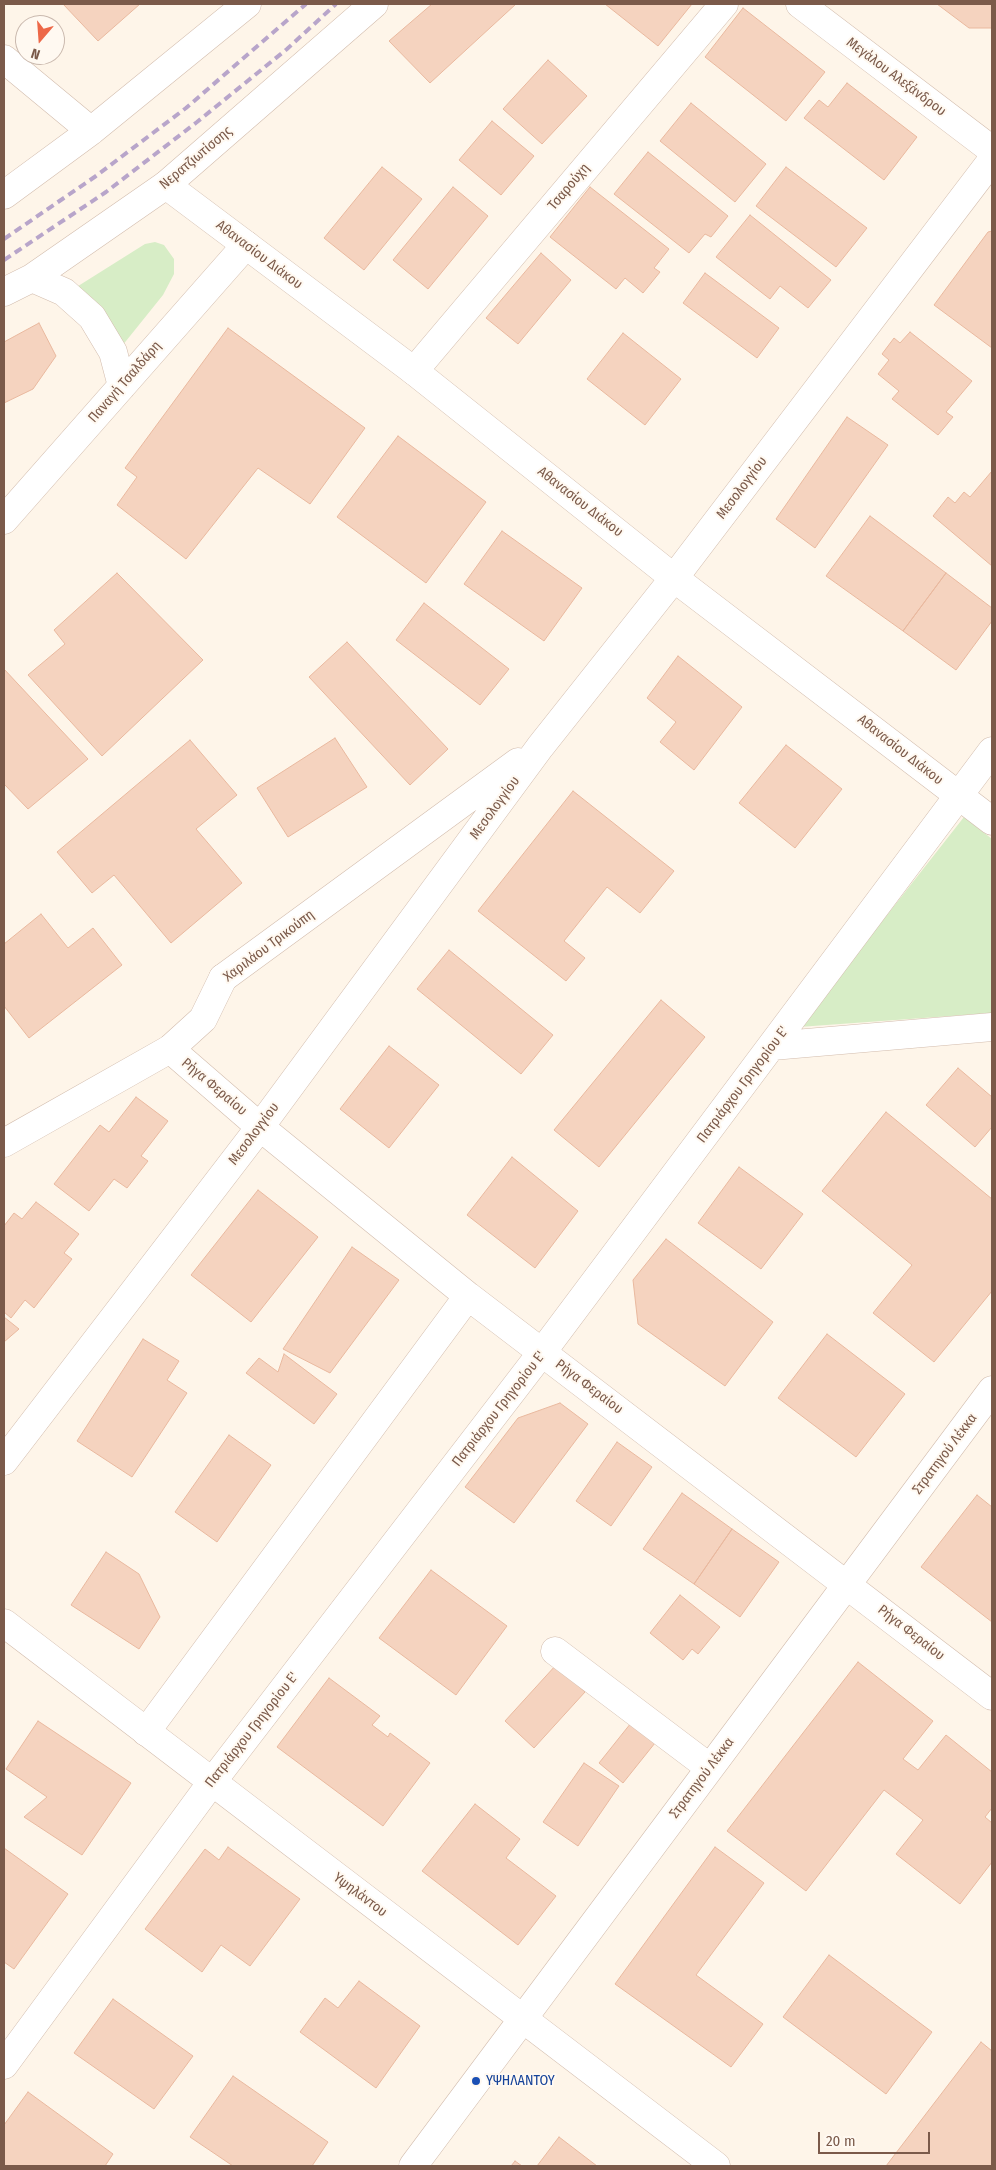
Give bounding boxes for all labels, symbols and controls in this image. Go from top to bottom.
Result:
north arrow [15,15,65,65]
street label: Μεγάλου Αλεξάνδρου [843,34,949,120]
text: N [29,44,42,63]
street label: Νερατζιωτίσσης [156,123,236,193]
street label: Τσαρούχη [545,160,593,214]
street label: Αθανασίου Διάκου [212,217,306,293]
street label: Παναγή Τσαλδάρη [85,338,165,426]
street label: Μεσολογγίου [713,453,771,523]
street label: Αθανασίου Διάκου [534,463,626,541]
street label: Αθανασίου Διάκου [854,711,946,789]
street label: Μεσολογγίου [466,773,524,843]
street label: Χαριλάου Τρικούπη [220,906,318,986]
street label: Πατριάρχου Γρηγορίου Ε' [694,1023,792,1147]
street label: Ρήγα Φεραίου [178,1055,250,1119]
street label: Μεσολογγίου [225,1099,283,1169]
street label: Πατριάρχου Γρηγορίου Ε' [449,1348,549,1470]
street label: Ρήγα Φεραίου [552,1356,626,1418]
street label: Στρατηγού Λέκκα [909,1410,981,1498]
street label: Ρήγα Φεραίου [874,1602,948,1664]
street label: Πατριάρχου Γρηγορίου Ε' [202,1669,302,1791]
street label: Στρατηγού Λέκκα [666,1734,738,1822]
street label: Υψηλάντου [330,1869,390,1921]
place label: ΥΨΗΛΑΝΤΟΥ [486,2073,555,2089]
marker: ΥΨΗΛΑΝΤΟΥ [470,2075,482,2087]
scale bar [821,2122,934,2154]
text: 20 m [826,2132,856,2150]

